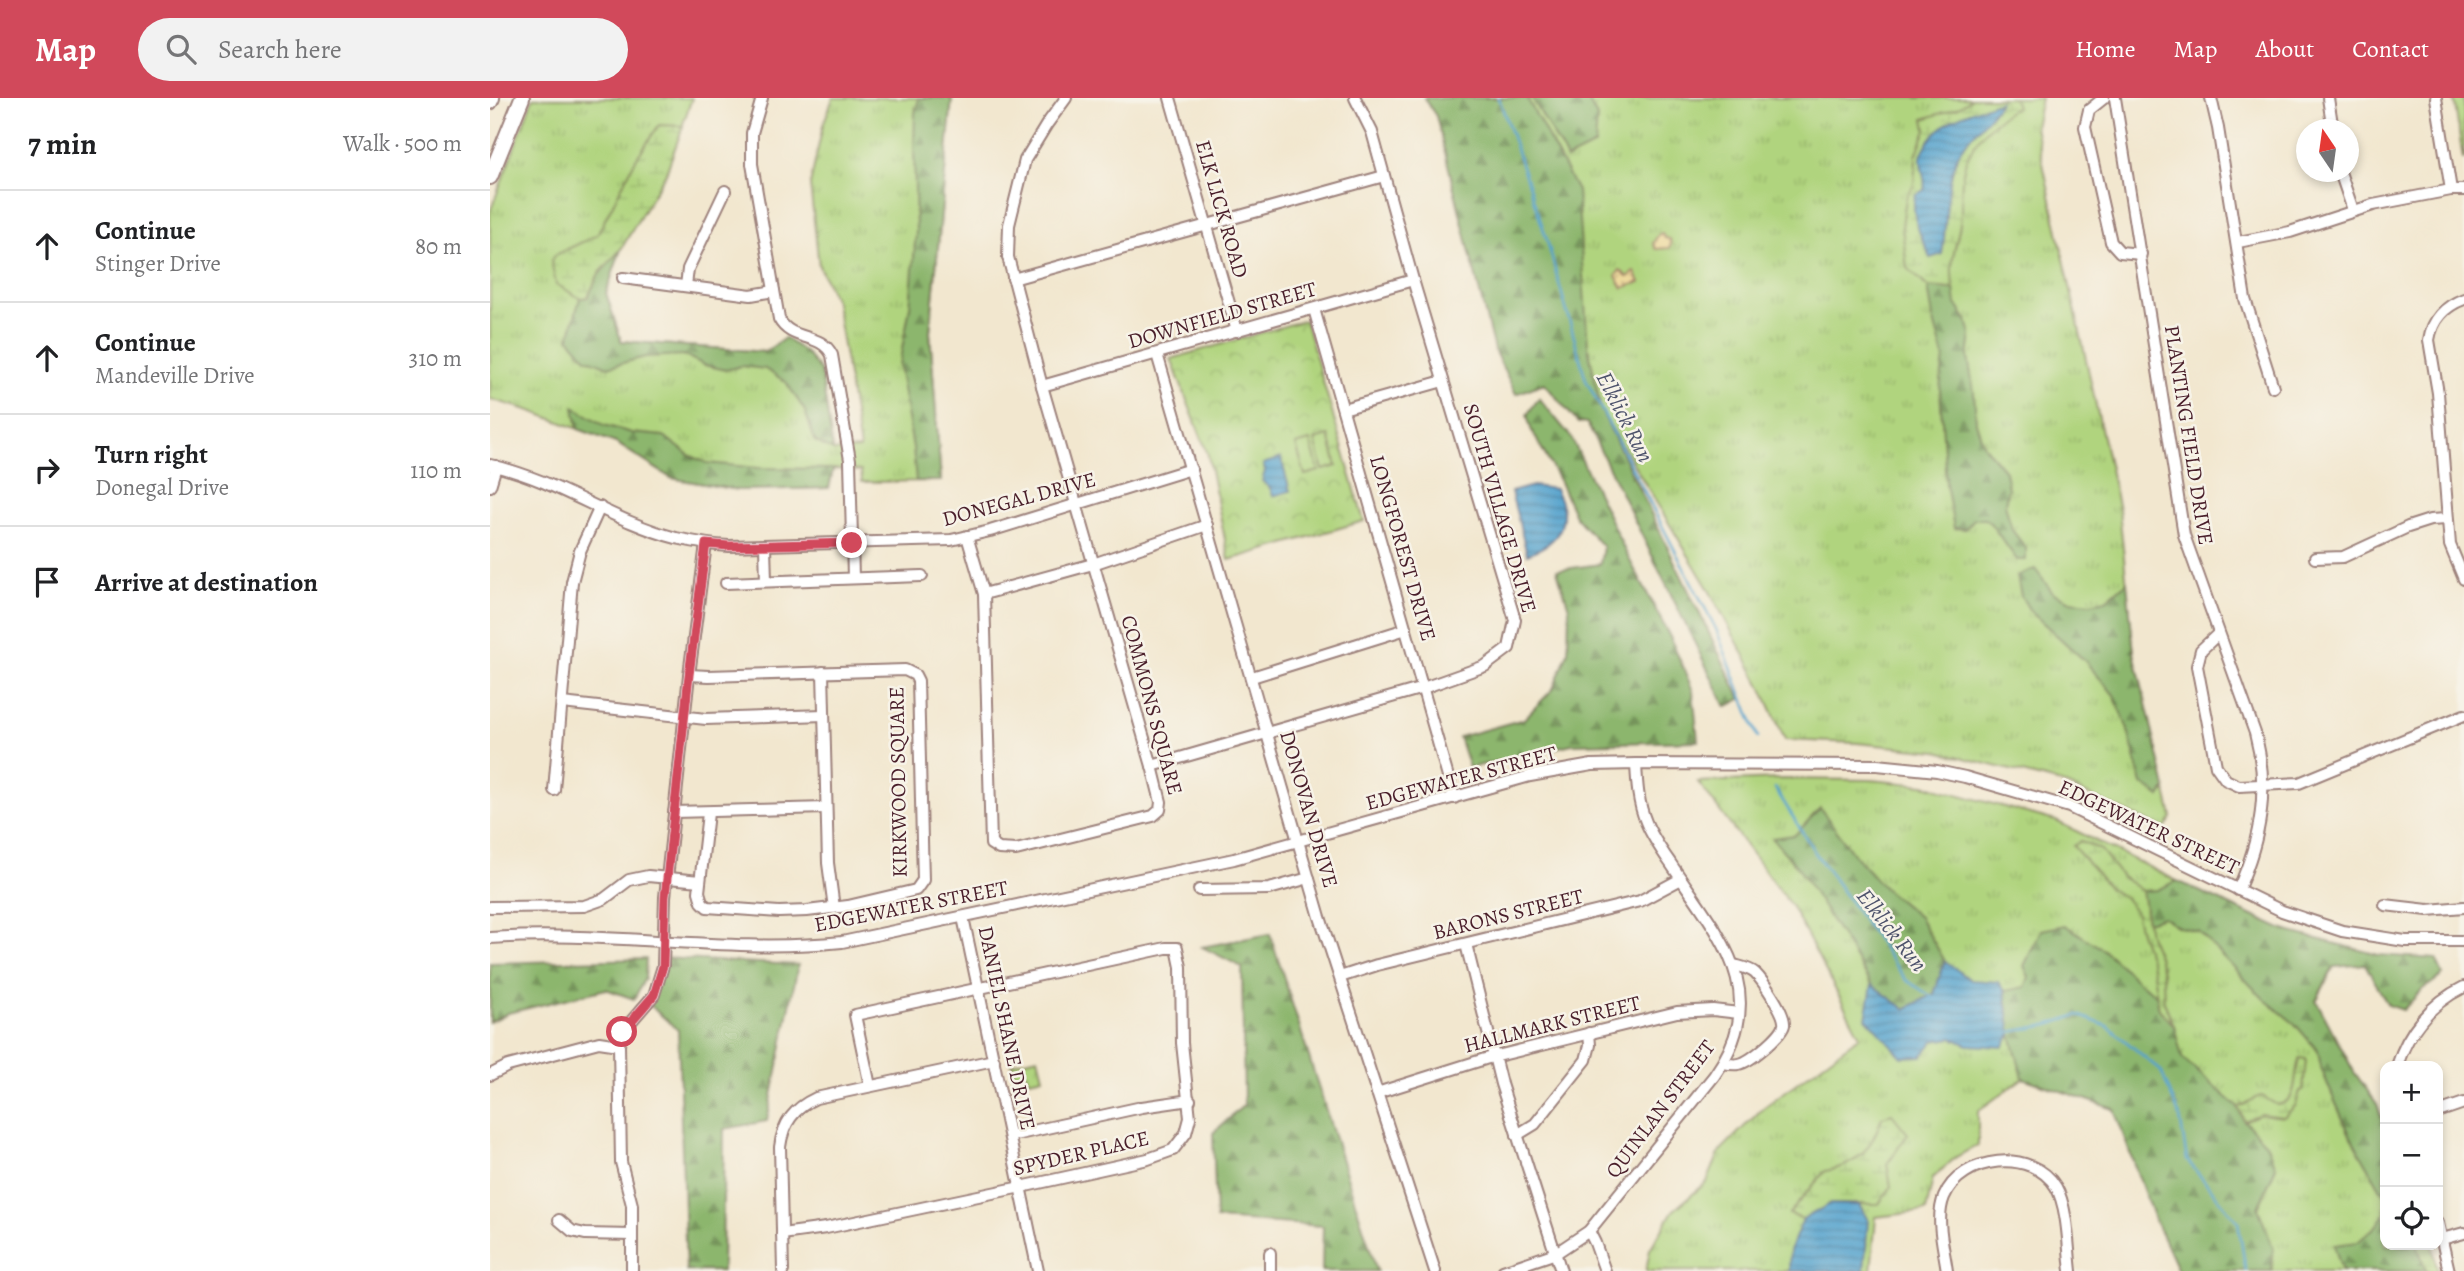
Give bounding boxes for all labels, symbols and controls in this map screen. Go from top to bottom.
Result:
search box [138,18,628,81]
text: Map [35,27,96,72]
icon: search [162,30,200,68]
text: Search here [218,32,342,67]
text: Home [2075,33,2136,65]
text: Map [2174,33,2218,65]
text: About [2256,33,2314,65]
text: Contact [2352,33,2429,65]
north arrow [2296,119,2359,182]
text: 7 min [28,124,97,164]
text: Walk · 500 m [343,128,462,159]
street label: ELK LICK ROAD [1189,137,1255,281]
text: Continue [95,213,196,248]
icon: ahead [28,227,66,265]
text: 80 m [415,231,462,262]
text: Stinger Drive [95,248,221,279]
street label: DOWNFIELD STREET [1124,275,1320,355]
street label: PLANTING FIELD DRIVE [2158,323,2220,547]
text: Continue [95,325,196,360]
icon: ahead [28,339,66,377]
text: 310 m [409,343,462,374]
text: Mandeville Drive [95,360,255,391]
water label: Elklick Run [1589,366,1661,468]
street label: SOUTH VILLAGE DRIVE [1457,400,1543,616]
text: Turn right [95,437,208,472]
icon: right [28,451,66,489]
street label: LONGFOREST DRIVE [1363,452,1443,644]
text: 110 m [410,455,462,486]
street label: DONEGAL DRIVE [939,465,1099,533]
text: Donegal Drive [95,472,229,503]
route end [836,527,867,558]
icon: arrive [28,563,66,601]
text: Arrive at destination [95,565,318,600]
street label: COMMONS SQUARE [1115,612,1189,798]
street label: KIRKWOOD SQUARE [882,686,914,878]
street label: DONOVAN DRIVE [1273,727,1345,891]
street label: EDGEWATER STREET [1362,739,1560,817]
street label: EDGEWATER STREET [2054,773,2244,881]
street label: EDGEWATER STREET [812,873,1011,939]
street label: BARONS STREET [1430,882,1587,946]
water label: Elklick Run [1850,882,1934,978]
street label: DANIEL SHANE DRIVE [972,923,1042,1133]
street label: HALLMARK STREET [1461,988,1644,1059]
route start [606,1016,637,1047]
street label: QUINLAN STREET [1599,1034,1721,1184]
map controls [2380,1061,2443,1250]
button: + [2380,1061,2443,1124]
street label: SPYDER PLACE [1010,1124,1152,1182]
button: − [2380,1124,2443,1187]
button: locate [2380,1187,2443,1250]

